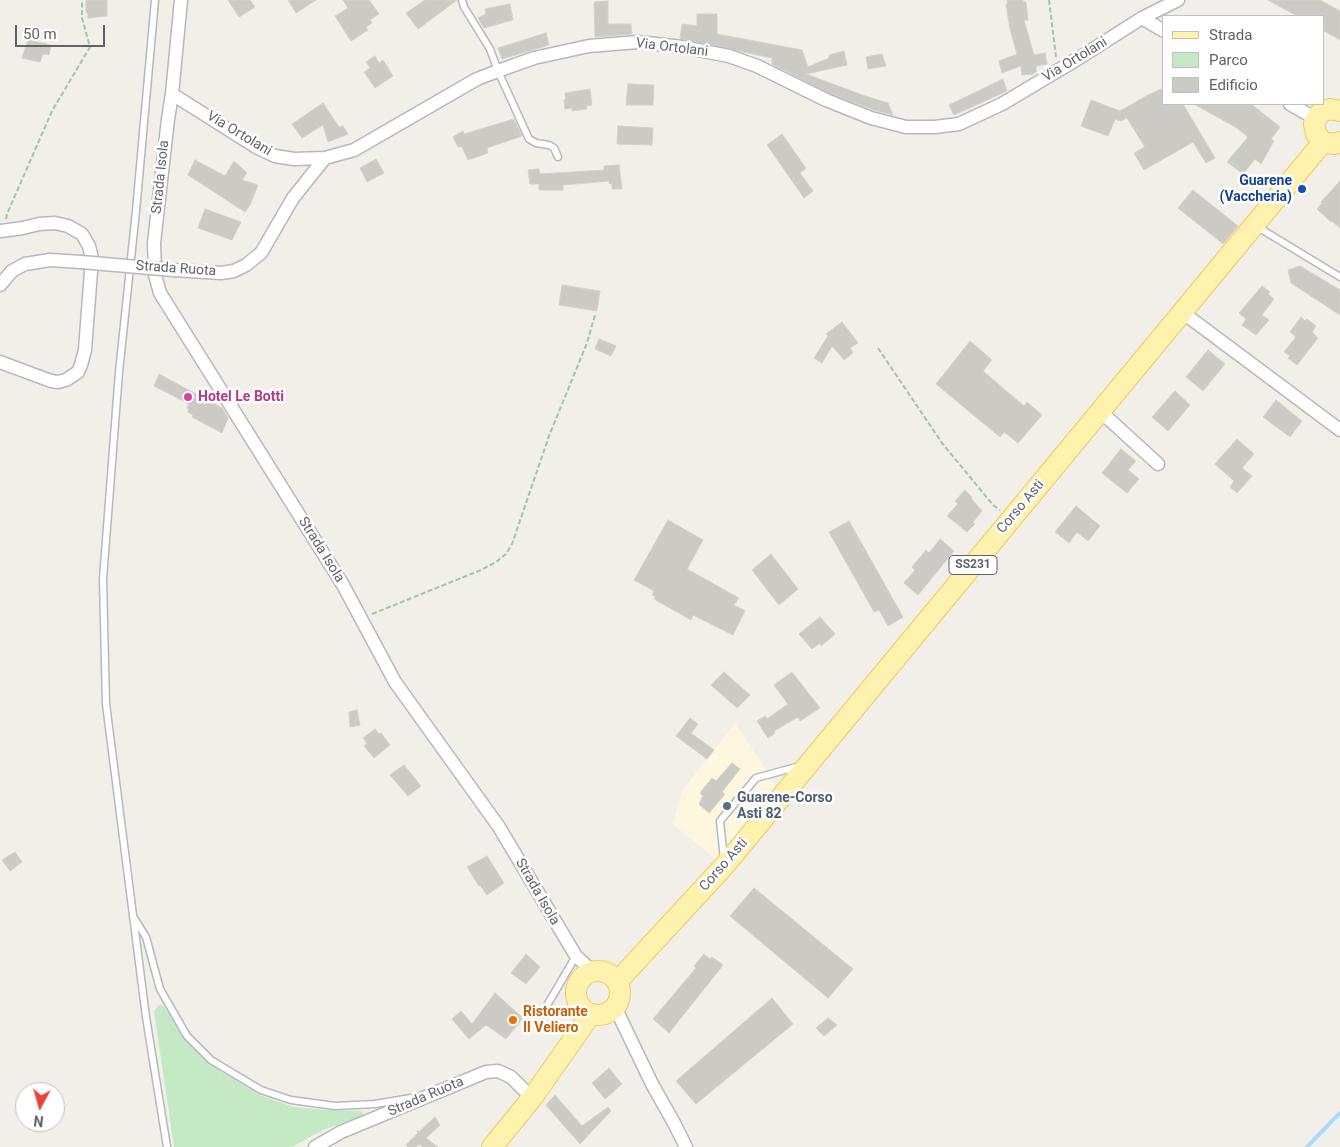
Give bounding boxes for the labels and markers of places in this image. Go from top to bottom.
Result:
place label: Guarene (Vaccheria) [1219,173,1292,206]
marker: Guarene (Vaccheria) [1296,183,1308,195]
place label: Hotel Le Botti [198,389,284,405]
marker: Hotel Le Botti [182,391,194,403]
place label: Guarene-Corso Asti 82 [737,790,833,822]
marker: Guarene-Corso Asti 82 [721,800,733,812]
place label: Ristorante Il Veliero [523,1004,588,1036]
marker: Ristorante Il Veliero [507,1014,519,1026]

